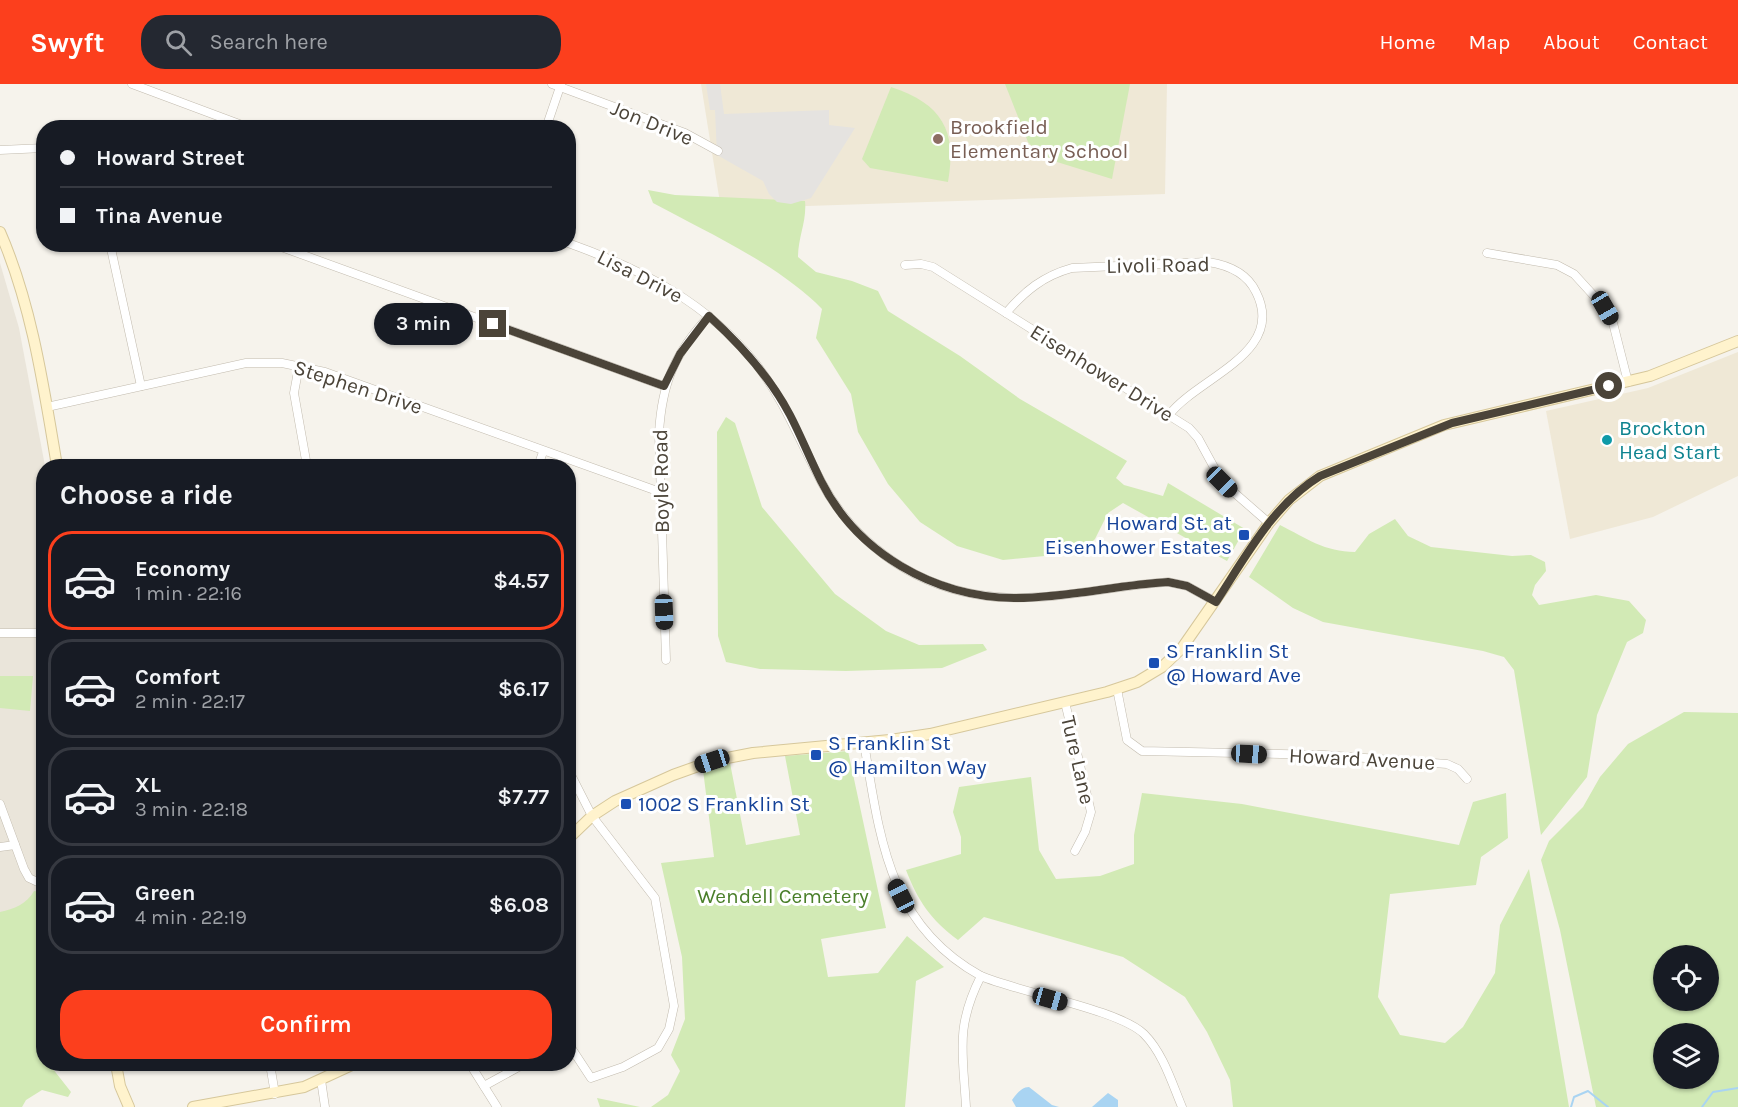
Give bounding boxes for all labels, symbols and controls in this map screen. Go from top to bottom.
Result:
search box [141,15,561,69]
text: Swyft [30,26,105,59]
icon: search [162,26,195,59]
text: Search here [210,29,328,55]
text: Home [1380,30,1436,54]
text: Map [1469,30,1510,54]
text: About [1543,30,1600,54]
text: Contact [1633,30,1708,54]
street label: Jon Drive [607,96,697,150]
place label: Brookfield Elementary School [950,115,1128,163]
marker: Brookfield Elementary School [931,132,945,146]
text: Howard Street [96,145,245,171]
text: Tina Avenue [96,203,223,229]
street label: Lisa Drive [593,244,687,308]
street label: Livoli Road [1106,252,1210,278]
car [1588,288,1622,328]
callout: 3 min [373,303,472,345]
route end [479,310,506,337]
text: 3 min [396,312,451,335]
street label: Eisenhower Drive [1026,319,1178,427]
street label: Stephen Drive [291,355,425,419]
route start [1595,372,1622,399]
place label: Brockton Head Start [1619,416,1721,464]
street label: Boyle Road [648,429,674,533]
marker: Brockton Head Start [1600,433,1614,447]
car [1203,463,1241,501]
text: Choose a ride [60,479,233,511]
place label: Howard St. at Eisenhower Estates [1045,511,1232,559]
marker: Howard St. at Eisenhower Estates [1237,528,1251,542]
icon: car [63,554,117,608]
text: Economy [135,556,230,582]
text: $4.57 [493,568,549,594]
text: 1 min · 22:16 [135,582,242,605]
car [654,594,674,630]
place label: S Franklin St @ Howard Ave [1166,639,1301,687]
marker: S Franklin St @ Howard Ave [1147,656,1161,670]
icon: car [63,662,117,716]
text: Comfort [135,664,220,690]
text: $6.17 [498,676,549,702]
text: 2 min · 22:17 [135,690,245,713]
street label: Ture Lane [1056,713,1100,807]
place label: S Franklin St @ Hamilton Way [828,731,987,779]
street label: Howard Avenue [1288,743,1436,775]
car [1231,744,1267,764]
car [692,747,732,775]
marker: S Franklin St @ Hamilton Way [809,748,823,762]
icon: car [63,770,117,824]
text: XL [135,772,161,798]
text: $7.77 [497,784,549,810]
place label: 1002 S Franklin St [638,792,810,816]
marker: 1002 S Franklin St [619,797,633,811]
text: 3 min · 22:18 [135,798,248,821]
car [885,876,917,916]
icon: car [63,878,117,932]
text: Green [135,880,196,906]
park label: Wendell Cemetery [697,884,869,908]
text: $6.08 [489,892,549,918]
text: 4 min · 22:19 [135,906,247,929]
map controls [1653,945,1719,1089]
button: locate [1653,945,1719,1011]
car [1030,985,1070,1013]
button: Confirm [60,990,552,1059]
button: layers [1653,1023,1719,1089]

